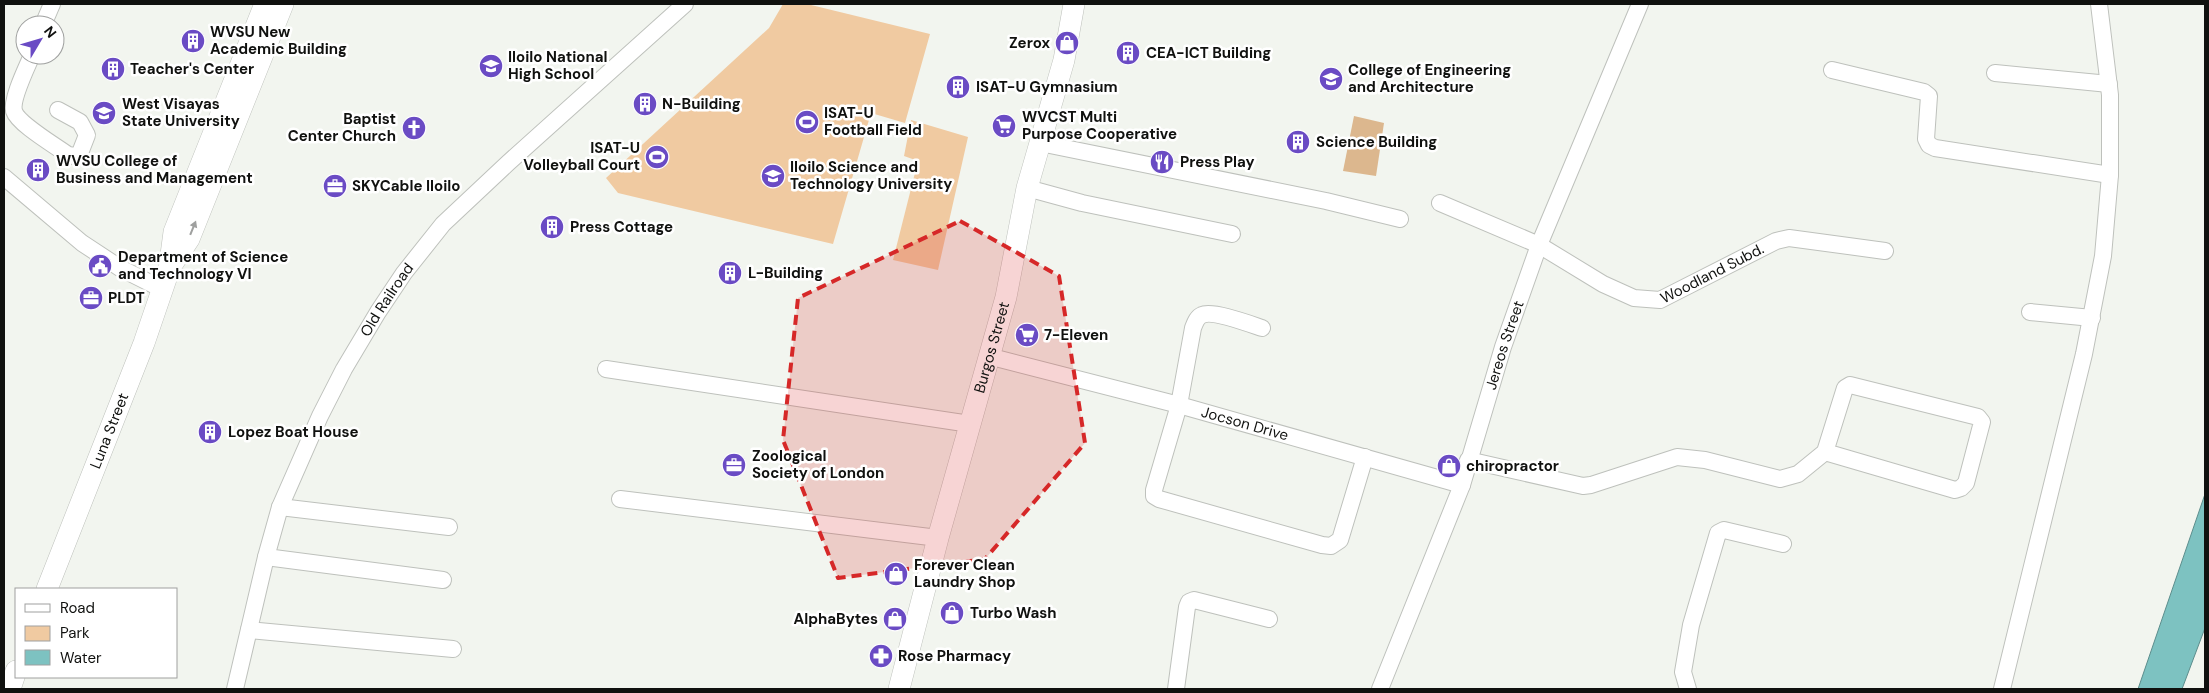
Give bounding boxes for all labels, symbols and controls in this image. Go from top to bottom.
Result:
north arrow [15,15,65,65]
text: N [40,22,60,42]
place label: WVSU New Academic Building [210,22,347,59]
building icon: WVSU New Academic Building [180,28,206,54]
shop icon: Zerox [1054,30,1080,56]
place label: Zerox [1009,33,1050,53]
building icon: CEA-ICT Building [1115,40,1141,66]
place label: CEA-ICT Building [1146,43,1271,63]
place label: Iloilo National High School [508,47,607,84]
school or university icon: Iloilo National High School [478,53,504,79]
building icon: Teacher's Center [100,56,126,82]
place label: Teacher's Center [130,59,254,79]
place label: College of Engineering and Architecture [1348,60,1511,97]
school or university icon: College of Engineering and Architecture [1318,66,1344,92]
building icon: ISAT-U Gymnasium [945,74,971,100]
place label: ISAT-U Gymnasium [976,77,1118,97]
building icon: N-Building [632,91,658,117]
place label: West Visayas State University [122,94,240,131]
place label: N-Building [662,94,741,114]
school or university icon: West Visayas State University [91,100,117,126]
place label: ISAT-U Football Field [824,103,922,140]
place label: WVCST Multi Purpose Cooperative [1022,107,1177,144]
place label: Baptist Center Church [288,109,396,146]
sports icon: ISAT-U Football Field [794,109,820,135]
supermarket icon: WVCST Multi Purpose Cooperative [991,113,1017,139]
church icon: Baptist Center Church [401,115,427,141]
building icon: Science Building [1285,129,1311,155]
place label: Science Building [1316,132,1437,152]
place label: ISAT-U Volleyball Court [523,138,640,175]
sports icon: ISAT-U Volleyball Court [644,144,670,170]
restaurant icon: Press Play [1149,149,1175,175]
place label: WVSU College of Business and Management [56,151,253,188]
place label: Press Play [1180,152,1255,172]
building icon: WVSU College of Business and Management [25,157,51,183]
place label: Iloilo Science and Technology University [790,157,952,194]
school or university icon: Iloilo Science and Technology University [760,163,786,189]
office icon: SKYCable Iloilo [322,173,348,199]
place label: SKYCable Iloilo [352,176,460,196]
building icon: Press Cottage [539,214,565,240]
place label: Press Cottage [570,217,673,237]
one-way arrow [189,220,197,235]
street label: Woodland Subd. [1657,239,1767,308]
place label: Department of Science and Technology VI [118,247,288,284]
public building icon: Department of Science and Technology VI [87,253,113,279]
street label: Old Railroad [356,259,418,340]
building icon: L-Building [717,260,743,286]
place label: L-Building [748,263,823,283]
office icon: PLDT [78,285,104,311]
place label: PLDT [108,288,145,308]
street label: Jereos Street [1481,298,1529,392]
street label: Burgos Street [969,299,1014,395]
supermarket icon: 7-Eleven [1014,322,1040,348]
place label: 7-Eleven [1044,325,1108,345]
street label: Luna Street [85,390,133,472]
street label: Jocson Drive [1199,402,1291,445]
building icon: Lopez Boat House [197,419,223,445]
place label: Lopez Boat House [228,422,358,442]
place label: Zoological Society of London [752,446,884,483]
office icon: Zoological Society of London [721,452,747,478]
shop icon: chiropractor [1436,453,1462,479]
place label: chiropractor [1466,456,1559,476]
place label: Forever Clean Laundry Shop [914,555,1016,592]
shop icon: Forever Clean Laundry Shop [883,561,909,587]
legend [15,588,178,678]
text: Road [60,598,95,618]
shop icon: Turbo Wash [939,600,965,626]
place label: Turbo Wash [970,603,1057,623]
shop icon: AlphaBytes [882,606,908,632]
place label: AlphaBytes [794,609,878,629]
text: Park [60,623,90,643]
pharmacy icon: Rose Pharmacy [868,643,894,669]
place label: Rose Pharmacy [898,646,1011,666]
text: Water [60,648,102,668]

